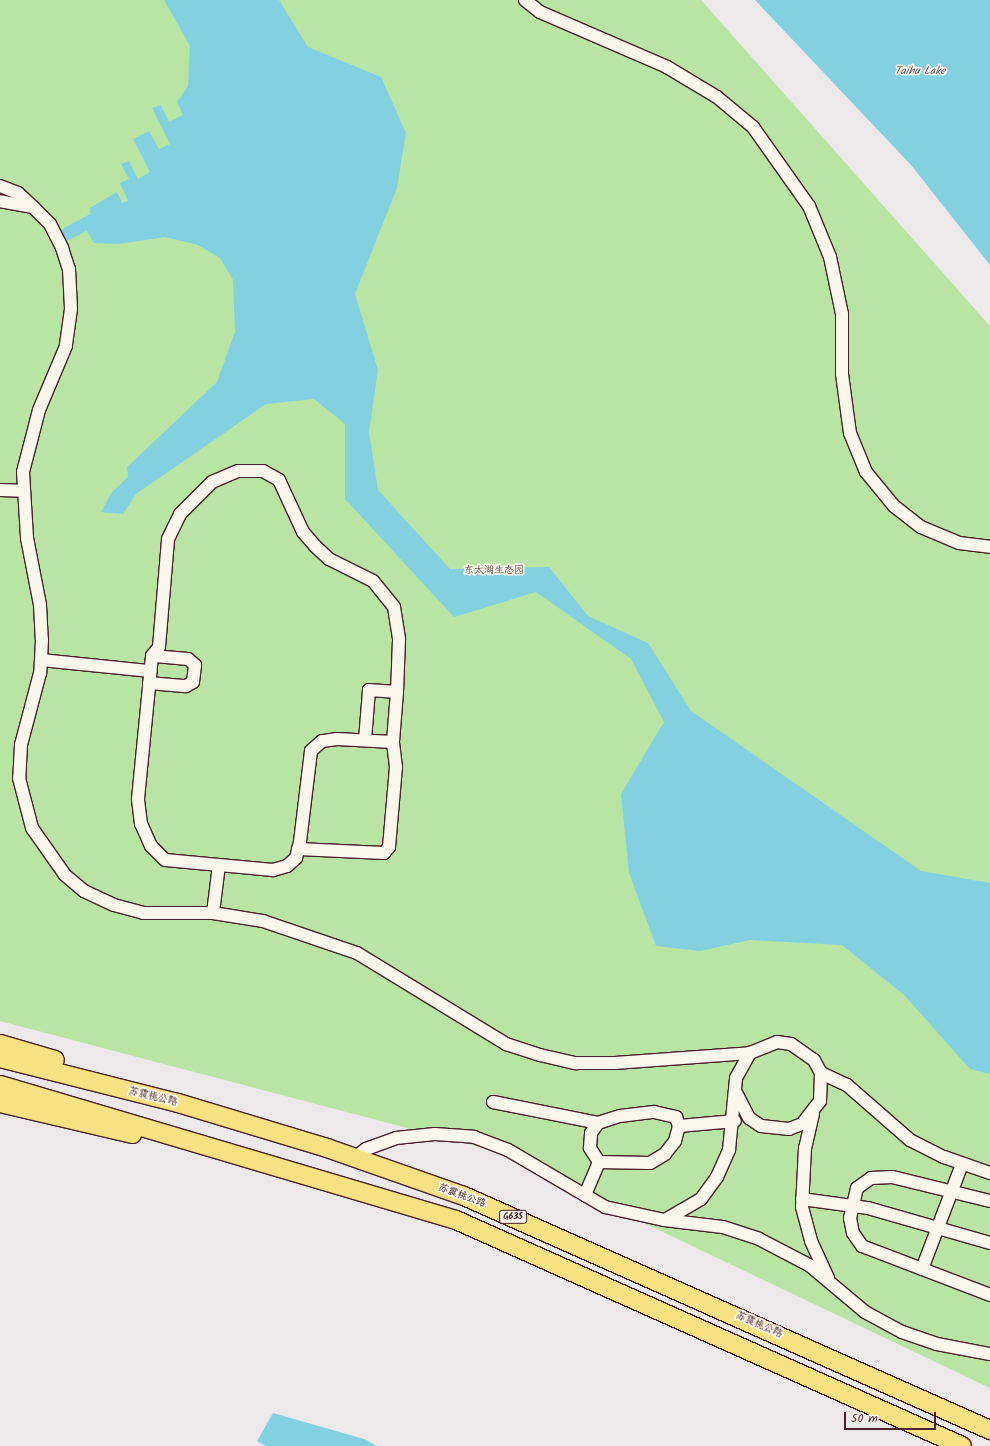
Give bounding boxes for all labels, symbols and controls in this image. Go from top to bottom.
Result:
water label: Taihu Lake [895,64,945,78]
park label: 东太湖生态园 [464,565,524,577]
street label: 苏震桃公路 [127,1085,179,1109]
street label: 苏震桃公路 [436,1182,488,1210]
road number: G635 [499,1210,527,1224]
street label: 苏震桃公路 [734,1309,784,1341]
scale bar [846,1404,938,1430]
text: 50 m [851,1409,878,1428]

